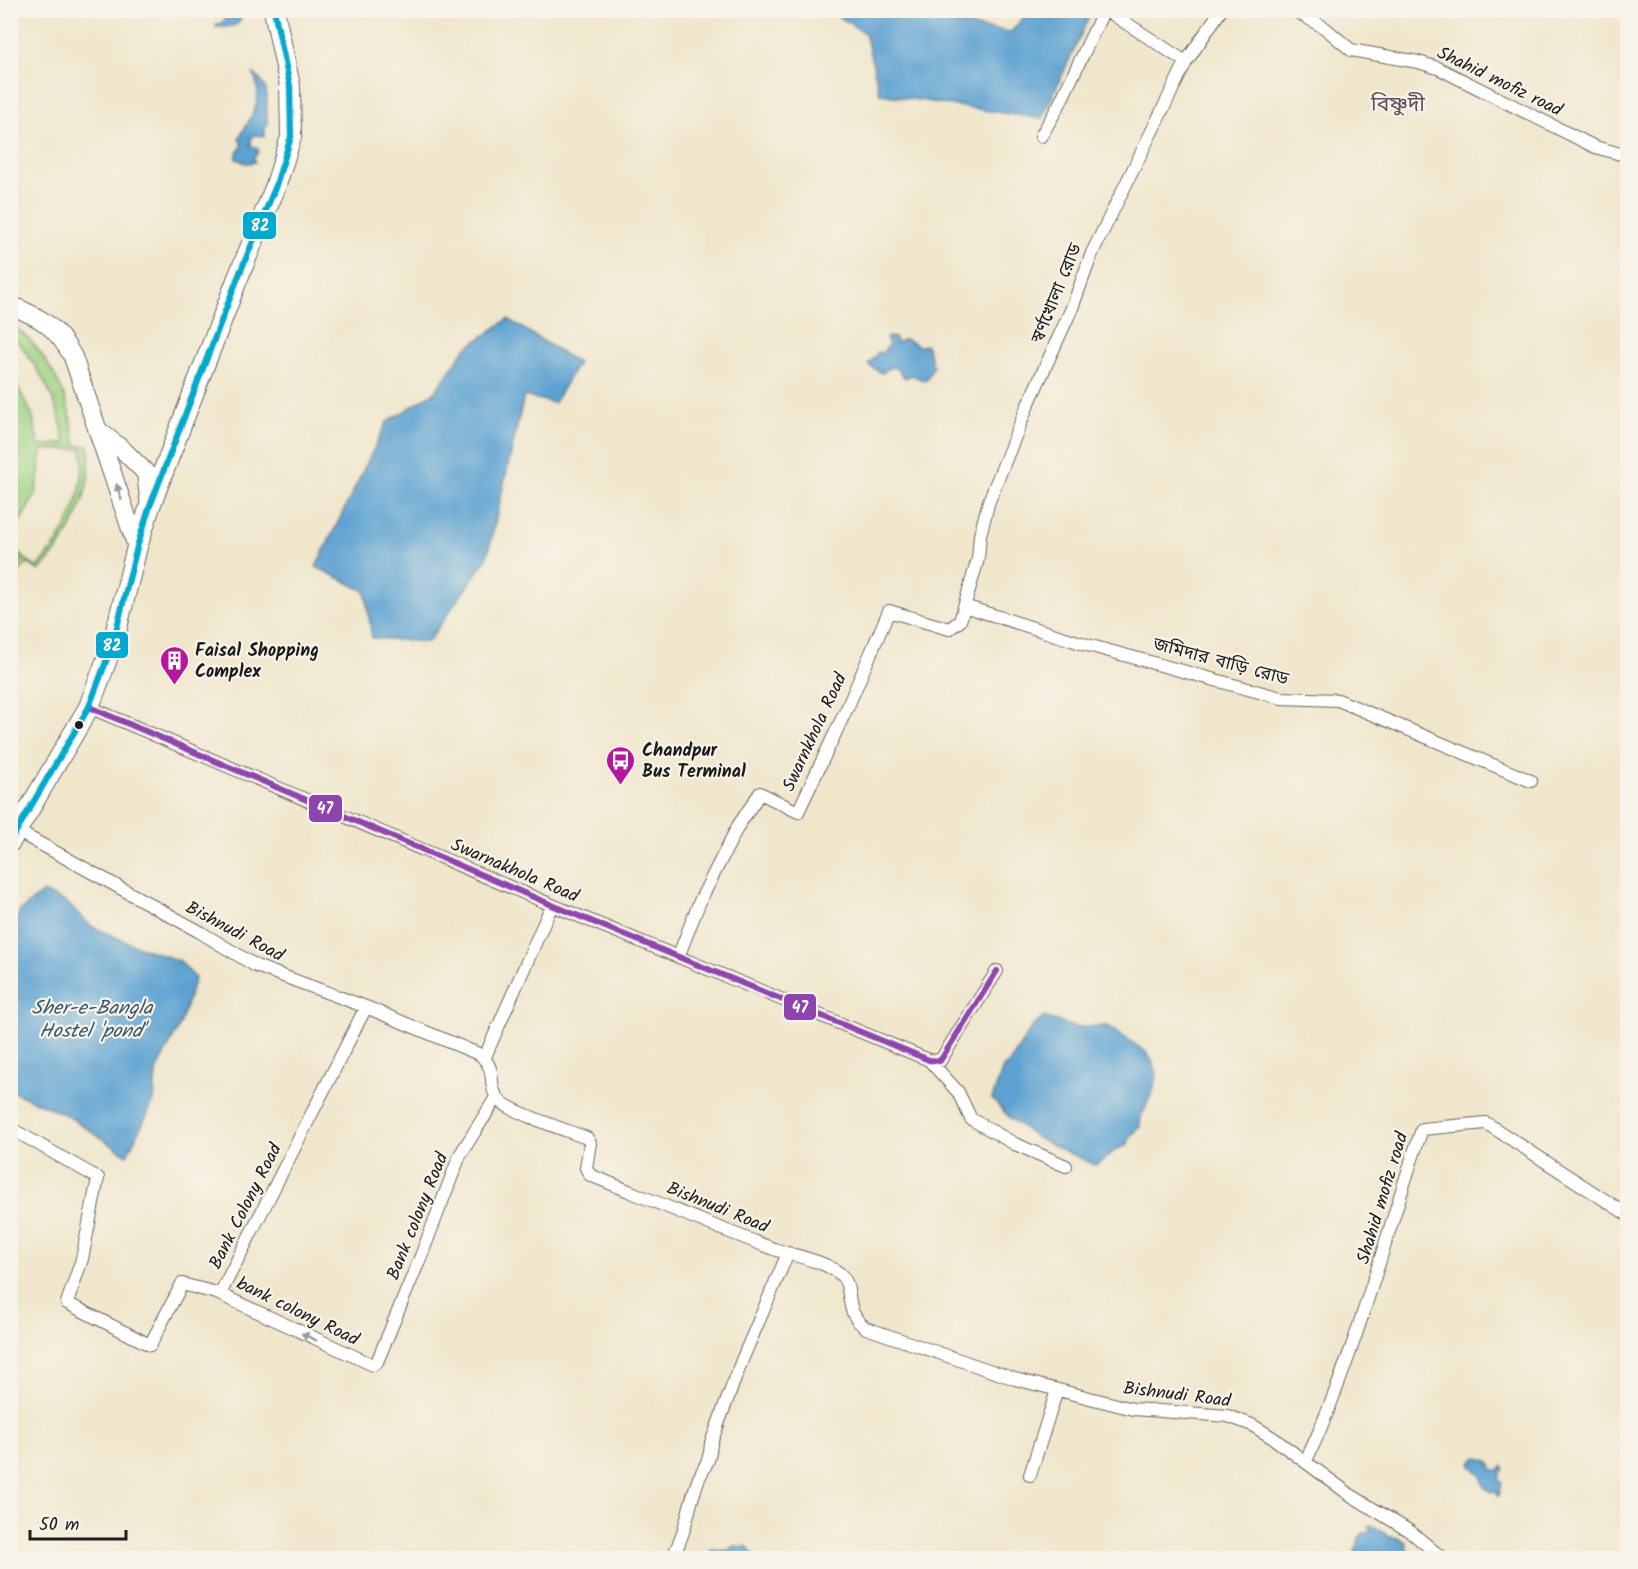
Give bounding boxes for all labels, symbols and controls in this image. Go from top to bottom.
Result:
street label: Shahid mofiz road [1432,39,1568,126]
district label: বিষ্ণুদী [1370,89,1425,122]
line badge: 82 [242,211,277,240]
text: 82 [251,214,269,239]
street label: স্বর্ণখোলা রোড [1024,239,1091,349]
one-way arrow [114,483,123,501]
street label: জমিদার বাড়ি রোড [1149,630,1292,695]
line badge: 82 [95,631,129,659]
text: 82 [103,634,121,659]
place label: Faisal Shopping Complex [195,637,319,687]
building icon: Faisal Shopping Complex [158,644,190,686]
street label: Swarnkhola Road [775,668,856,797]
unlabelled marker [73,719,85,731]
place label: Chandpur Bus Terminal [642,737,746,787]
bus stop icon: Chandpur Bus Terminal [605,744,637,786]
line badge: 47 [308,794,343,823]
text: 47 [317,797,334,822]
street label: Swarnakhola Road [446,831,584,912]
street label: Bishnudi Road [180,894,290,971]
water label: Sher-e-Bangla Hostel 'pond' [32,993,154,1048]
line badge: 47 [783,993,817,1021]
text: 47 [792,996,809,1021]
street label: Shahid mofiz road [1350,1128,1418,1268]
street label: Bank Colony Road [202,1138,291,1275]
street label: Bank colony Road [380,1147,458,1285]
street label: Bishnudi Road [662,1175,774,1242]
street label: bank colony Road [231,1270,364,1355]
one-way arrow [300,1332,317,1341]
street label: Bishnudi Road [1121,1375,1233,1417]
scale bar [30,1503,126,1541]
text: 50 m [39,1511,79,1540]

